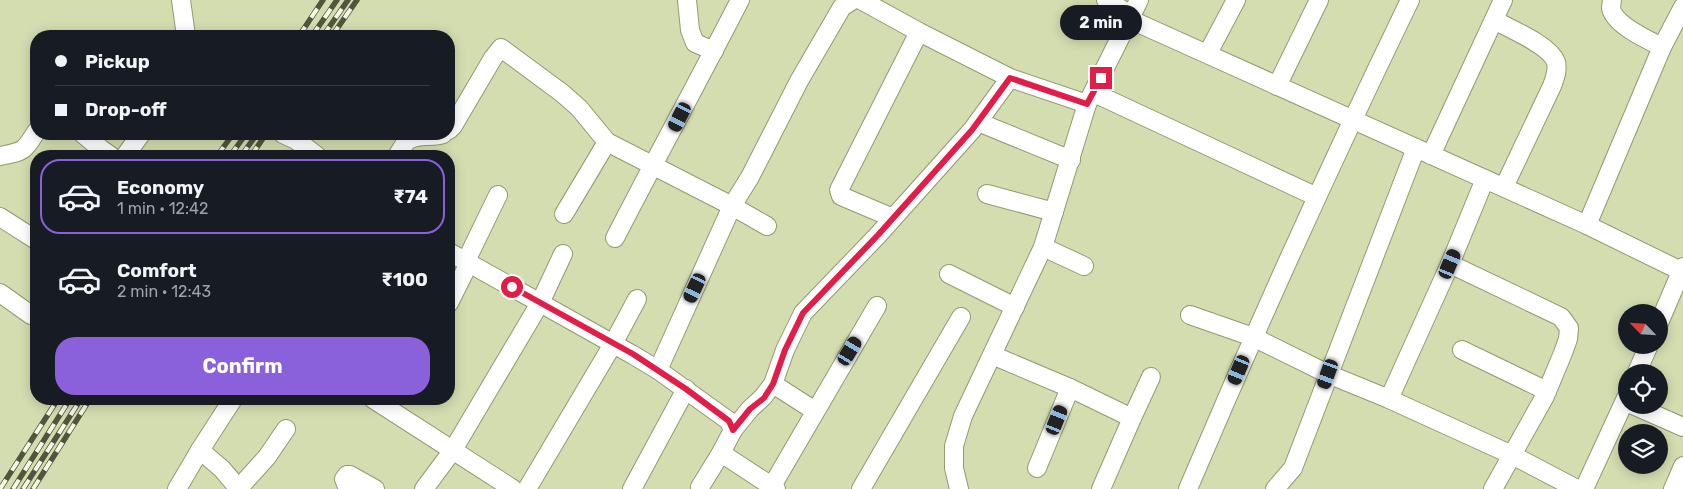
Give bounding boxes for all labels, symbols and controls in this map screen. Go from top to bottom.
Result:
callout: 2 min [1060,5,1142,40]
text: 2 min [1079,13,1123,32]
text: Pickup [85,50,150,73]
route end [1090,67,1112,89]
text: Drop-off [85,98,167,121]
car [666,100,693,134]
icon: car [57,174,102,219]
text: Economy [117,176,204,199]
text: ₹74 [393,185,428,208]
text: 1 min · 12:42 [117,199,208,218]
car [1437,247,1462,281]
icon: car [57,257,102,302]
text: Comfort [117,259,197,282]
text: ₹100 [381,268,428,291]
car [681,271,708,305]
route start [501,276,523,298]
text: 2 min · 12:43 [117,282,211,301]
north arrow [1618,304,1668,354]
map controls [1618,304,1668,474]
car [835,334,864,368]
button: Confirm [55,337,430,395]
car [1226,353,1251,387]
car [1315,357,1340,391]
button: locate [1618,364,1668,414]
car [1044,403,1069,437]
button: layers [1618,424,1668,474]

